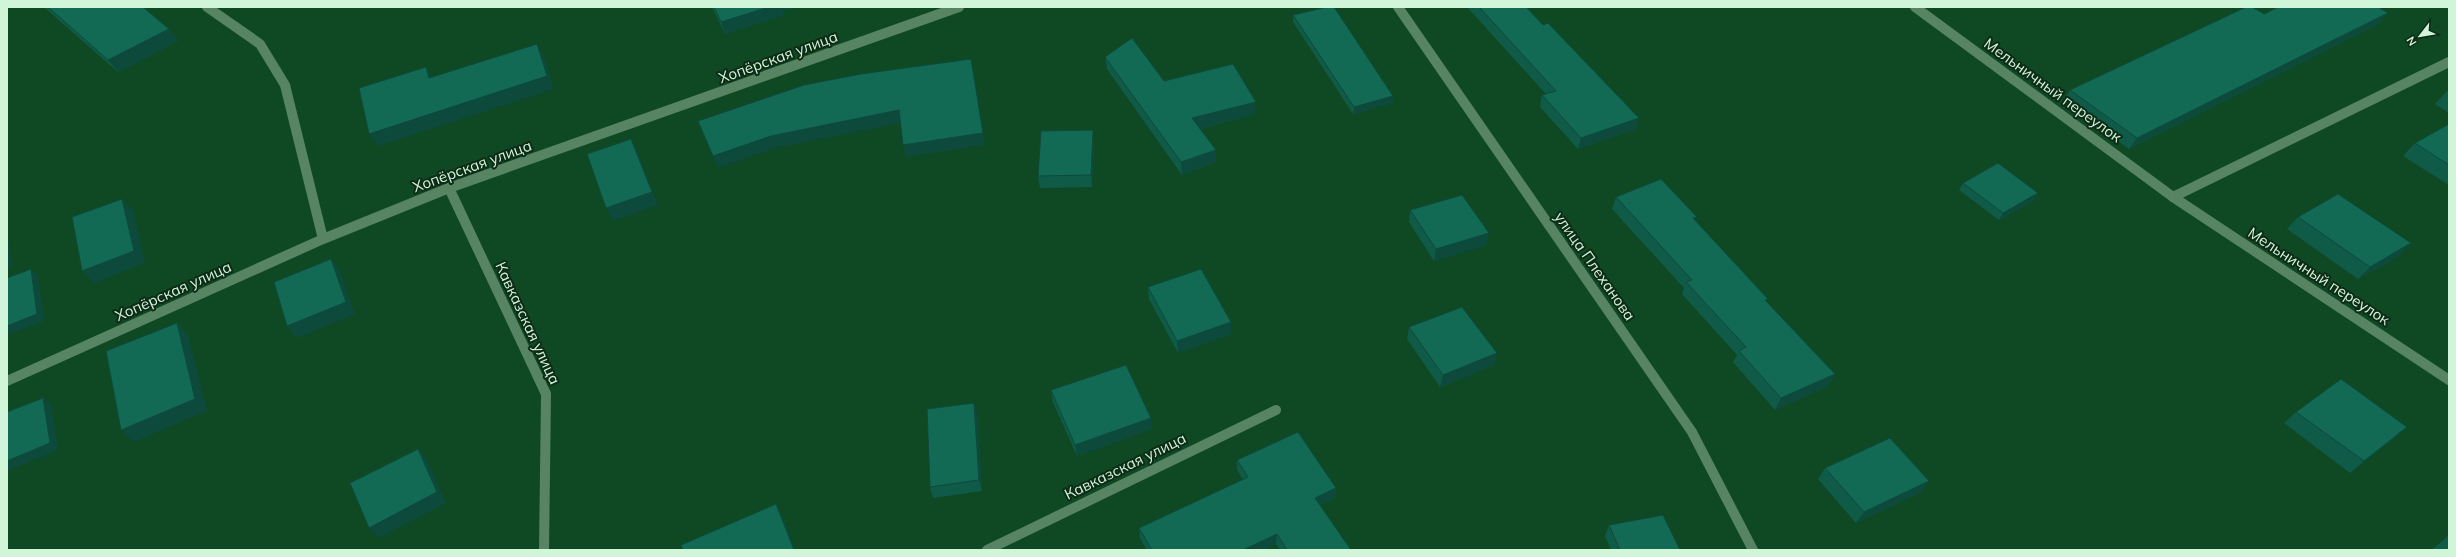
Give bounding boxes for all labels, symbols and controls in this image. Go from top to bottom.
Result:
north arrow [2400,16,2440,56]
street label: Хопёрская улица [716,27,840,87]
street label: Мельничный переулок [1981,34,2126,147]
text: N [2403,34,2420,48]
street label: Хопёрская улица [410,136,534,196]
street label: улица Плеханова [1550,208,1640,324]
street label: Мельничный переулок [2244,223,2394,330]
street label: Хопёрская улица [112,257,234,325]
street label: Кавказская улица [491,259,565,387]
street label: Кавказская улица [1061,428,1189,504]

